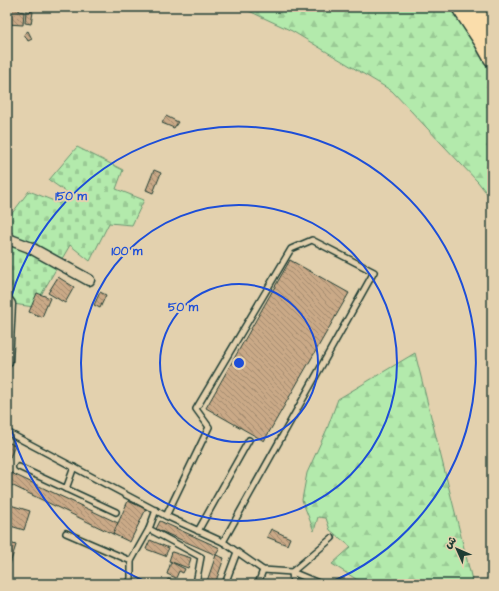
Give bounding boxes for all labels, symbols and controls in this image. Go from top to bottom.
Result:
text: 150 m [55,188,88,205]
text: 100 m [112,243,143,260]
text: 50 m [168,299,199,316]
centre of rings [232,356,246,370]
north arrow [437,529,477,569]
text: ش [441,533,460,552]

